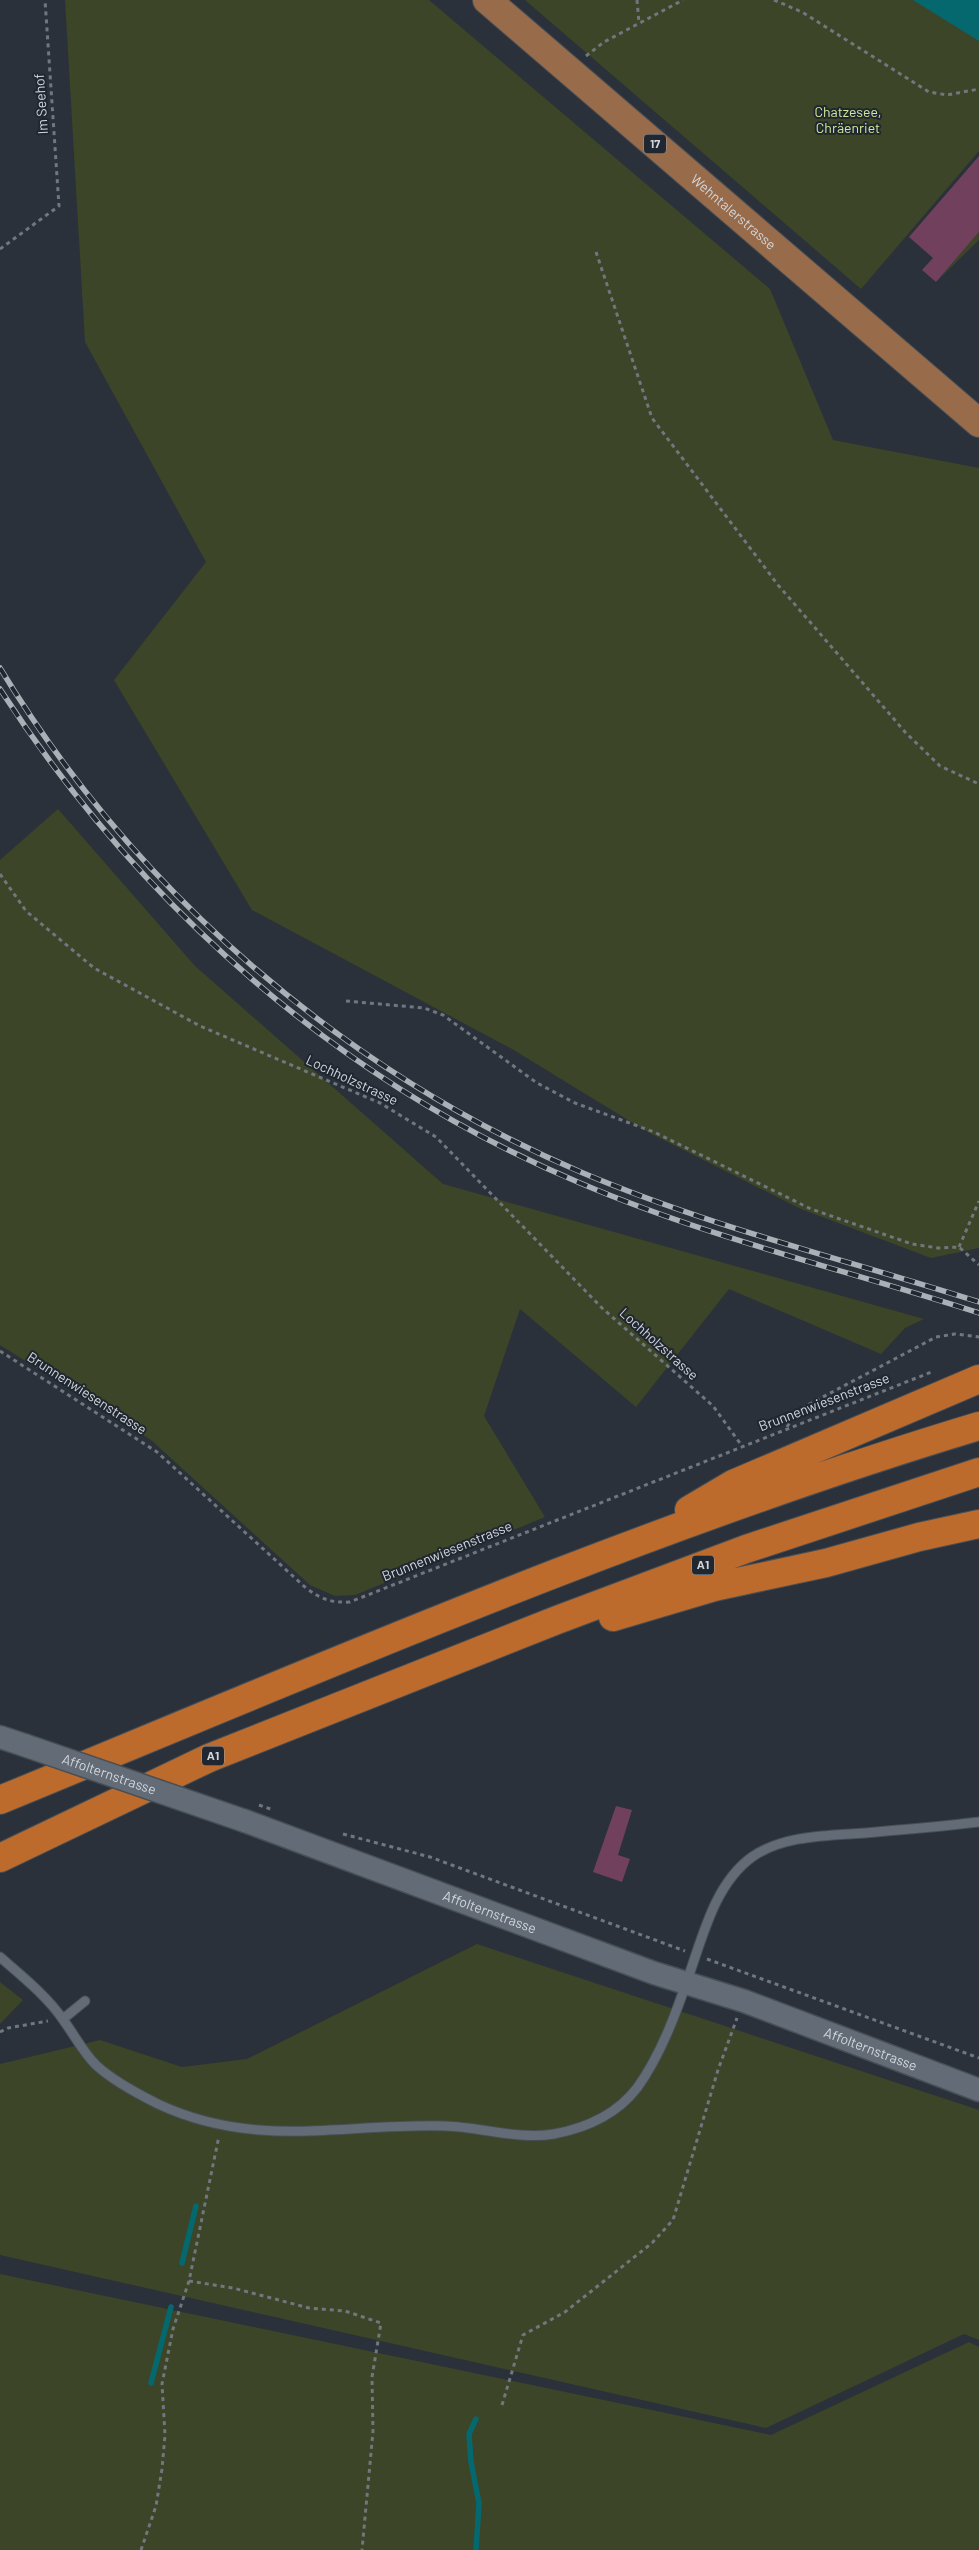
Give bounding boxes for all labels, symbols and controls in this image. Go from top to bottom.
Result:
street label: Im Seehof [30,73,51,135]
park label: Chatzesee, Chräenriet [815,103,881,136]
road number: 17 [644,134,666,154]
street label: Wehntalerstrasse [688,170,780,253]
street label: Lochholzstrasse [303,1051,401,1108]
street label: Lochholzstrasse [617,1304,702,1383]
street label: Brunnenwiesenstrasse [24,1348,150,1437]
street label: Brunnenwiesenstrasse [756,1369,892,1434]
street label: Brunnenwiesenstrasse [379,1517,514,1584]
road number: A1 [692,1556,714,1574]
road number: A1 [202,1746,224,1765]
street label: Affolternstrasse [60,1750,159,1798]
street label: Affolternstrasse [441,1886,539,1937]
street label: Affolternstrasse [822,2023,920,2074]

